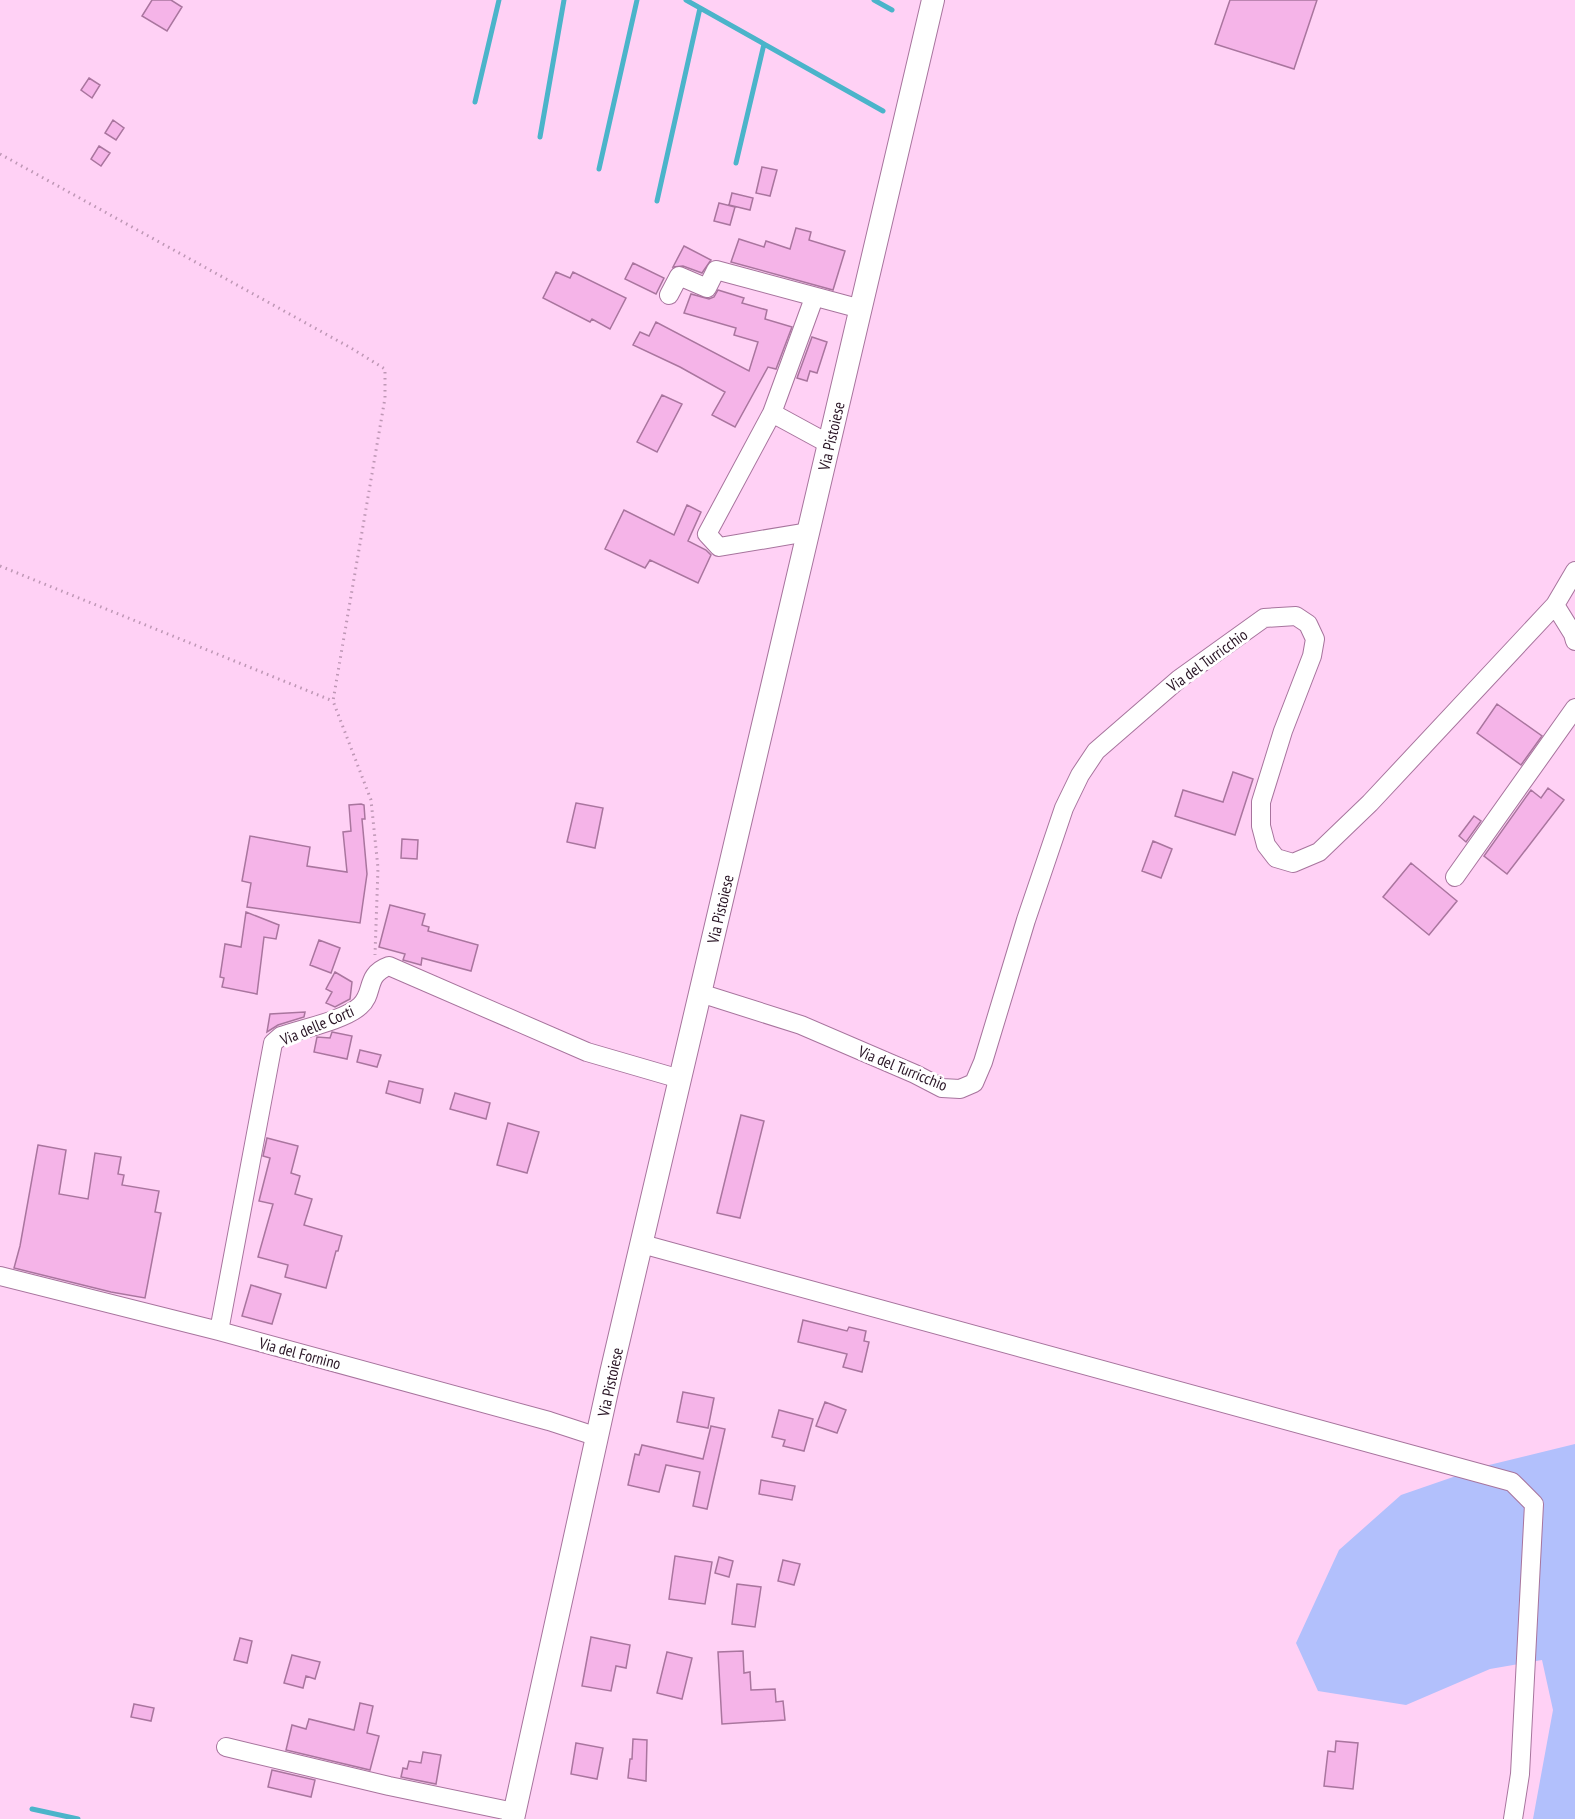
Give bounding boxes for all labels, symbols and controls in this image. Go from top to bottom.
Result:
street label: Via Pistoiese [813,400,849,473]
street label: Via del Turricchio [1162,624,1251,696]
street label: Via Pistoiese [702,873,738,946]
street label: Via delle Corti [276,1001,357,1050]
street label: Via del Turricchio [855,1041,951,1095]
street label: Via del Fornino [256,1332,343,1374]
street label: Via Pistoiese [593,1346,627,1419]

